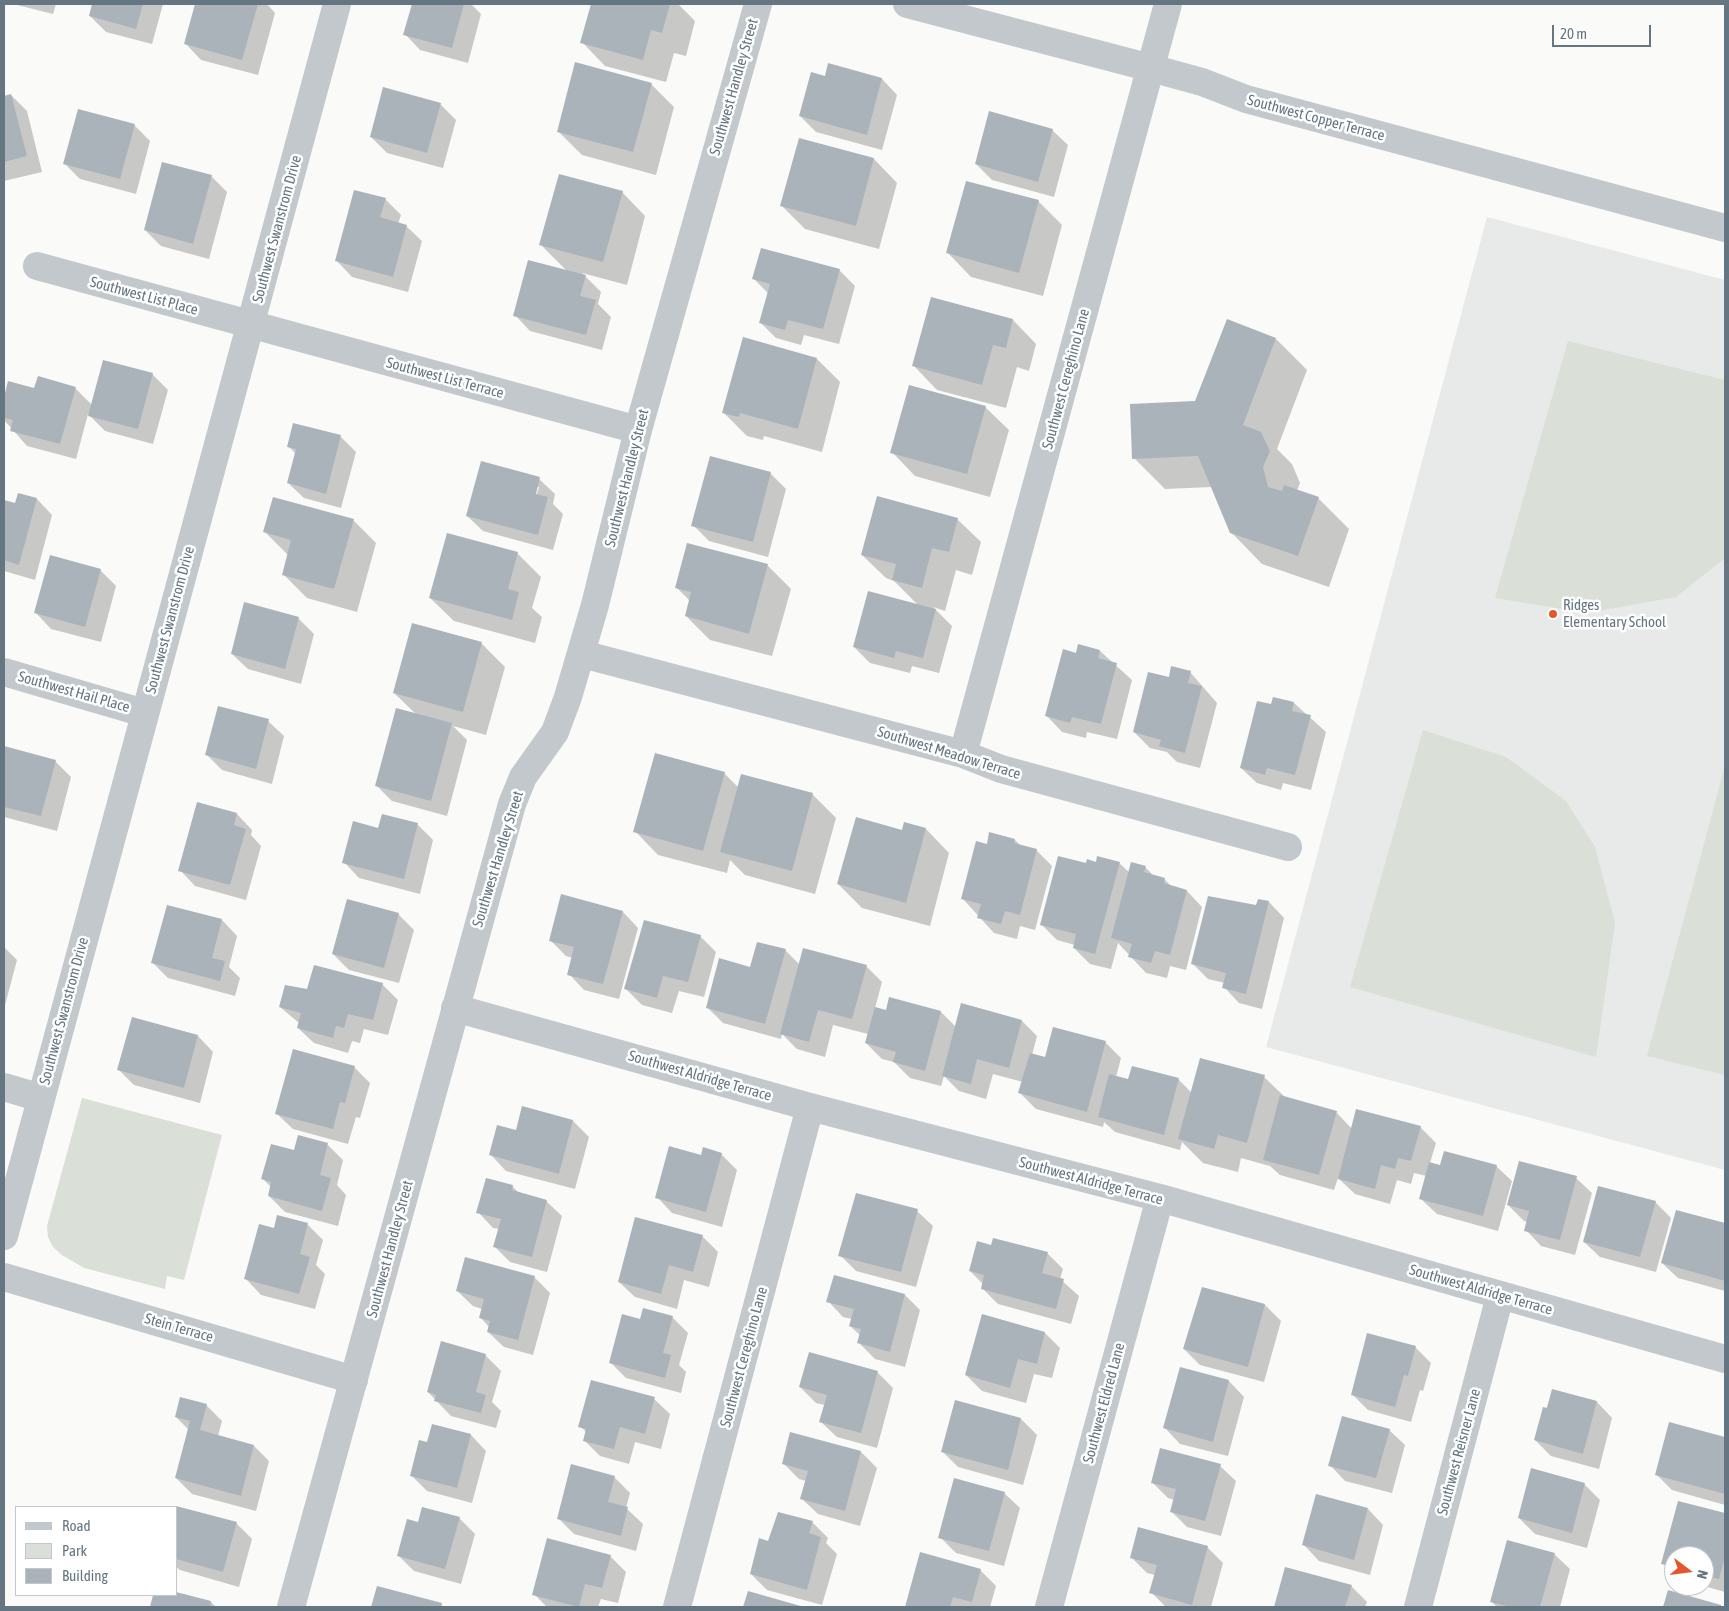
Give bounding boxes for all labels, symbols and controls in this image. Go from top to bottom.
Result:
scale bar [1554,15,1653,47]
street label: Southwest Handley Street [706,17,762,157]
text: 20 m [1560,25,1587,42]
street label: Southwest Copper Terrace [1245,91,1387,145]
street label: Southwest Swanstrom Drive [249,153,305,305]
street label: Southwest List Place [88,273,200,319]
street label: Southwest Cereghino Lane [1039,307,1093,451]
street label: Southwest List Terrace [384,354,506,402]
street label: Southwest Handley Street [601,407,653,549]
street label: Southwest Swanstrom Drive [142,544,198,696]
place label: Ridges Elementary School [1563,596,1666,631]
marker: Ridges Elementary School [1547,608,1559,620]
street label: Southwest Hail Place [16,667,132,717]
street label: Southwest Meadow Terrace [875,723,1023,783]
street label: Southwest Handley Street [469,789,527,929]
street label: Southwest Swanstrom Drive [36,935,92,1087]
street label: Southwest Aldridge Terrace [626,1047,774,1105]
street label: Southwest Aldridge Terrace [1017,1153,1165,1209]
street label: Southwest Handley Street [363,1178,417,1320]
street label: Southwest Aldridge Terrace [1407,1261,1555,1319]
street label: Southwest Cereghino Lane [717,1285,771,1429]
street label: Stein Terrace [143,1310,215,1346]
street label: Southwest Eldred Lane [1079,1341,1129,1465]
street label: Southwest Reisner Lane [1433,1387,1485,1517]
legend [15,1506,178,1596]
text: Road [62,1517,91,1534]
text: Park [62,1542,87,1559]
north arrow [1664,1546,1714,1596]
text: Building [62,1567,108,1584]
text: N [1694,1569,1711,1581]

